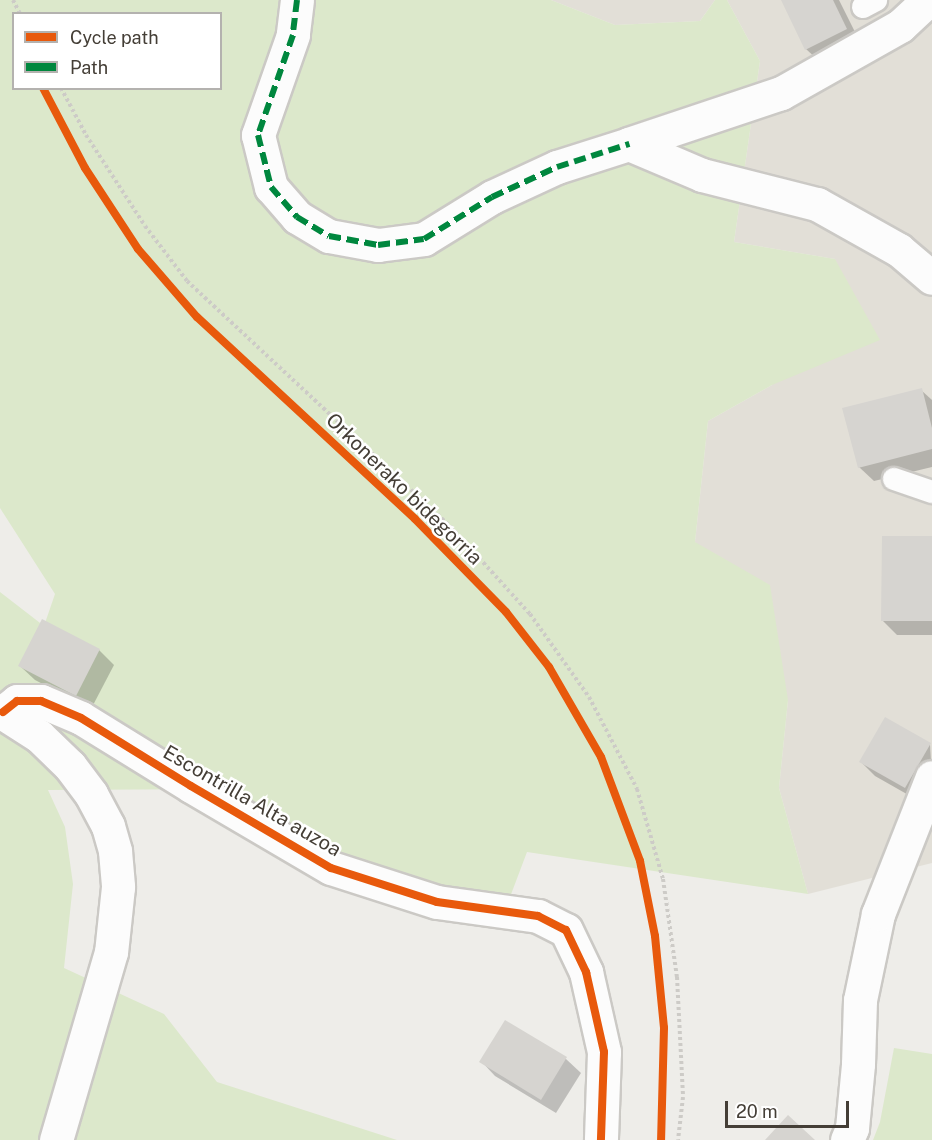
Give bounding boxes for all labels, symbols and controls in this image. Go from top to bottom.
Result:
legend [12,12,222,90]
text: Cycle path [70,27,159,48]
text: Path [70,57,108,78]
street label: Orkonerako bidegorria [321,408,487,570]
street label: Escontrilla Alta auzoa [159,740,345,862]
scale bar [728,1089,852,1127]
text: 20 m [736,1101,778,1122]

